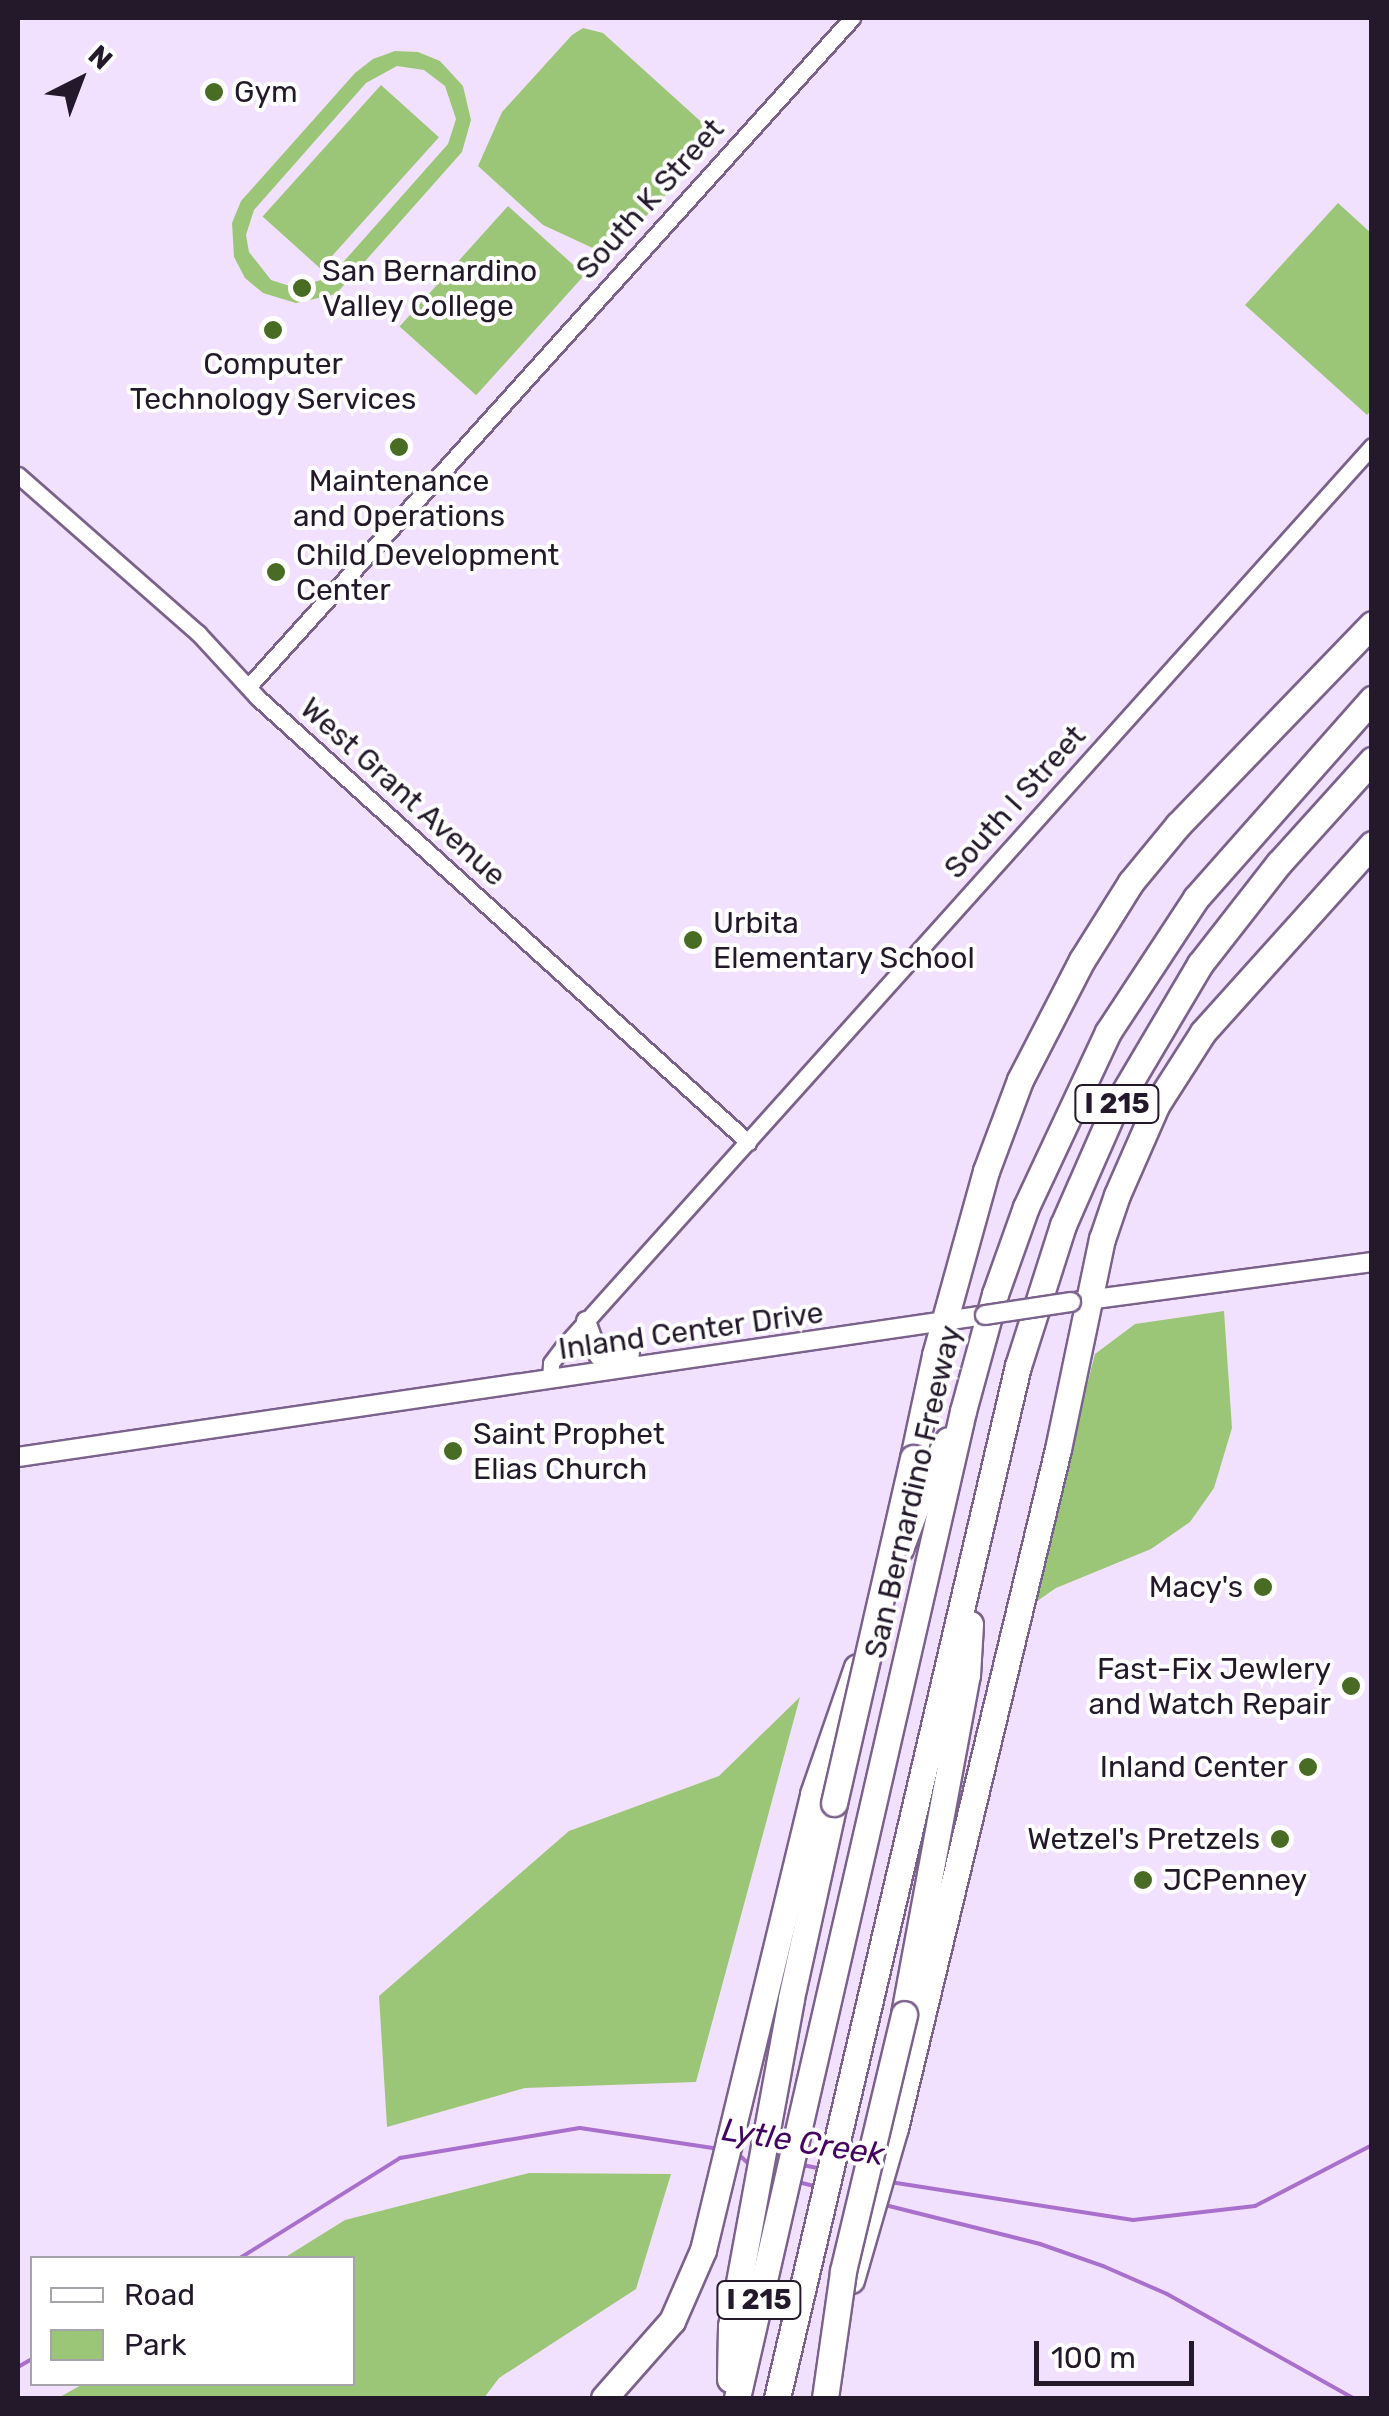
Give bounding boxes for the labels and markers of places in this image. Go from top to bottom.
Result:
place label: Gym [234,74,298,110]
marker: Gym [203,81,225,103]
place label: San Bernardino Valley College [322,253,537,324]
marker: San Bernardino Valley College [291,277,313,299]
marker: Computer Technology Services [262,319,284,341]
place label: Computer Technology Services [129,346,417,416]
marker: Maintenance and Operations [388,436,410,458]
place label: Maintenance and Operations [293,463,505,534]
place label: Child Development Center [296,537,559,608]
marker: Child Development Center [265,561,287,583]
place label: Urbita Elementary School [713,905,976,976]
marker: Urbita Elementary School [682,929,704,951]
place label: Saint Prophet Elias Church [473,1416,665,1486]
marker: Saint Prophet Elias Church [442,1440,464,1462]
place label: Macy's [1149,1569,1243,1605]
marker: Macy's [1252,1576,1274,1598]
place label: Fast-Fix Jewlery and Watch Repair [1088,1651,1331,1722]
marker: Fast-Fix Jewlery and Watch Repair [1340,1675,1362,1697]
place label: Inland Center [1100,1749,1288,1785]
marker: Inland Center [1297,1756,1319,1778]
place label: Wetzel's Pretzels [1027,1821,1260,1857]
marker: Wetzel's Pretzels [1269,1828,1291,1850]
place label: JCPenney [1163,1862,1307,1898]
marker: JCPenney [1132,1869,1154,1891]

